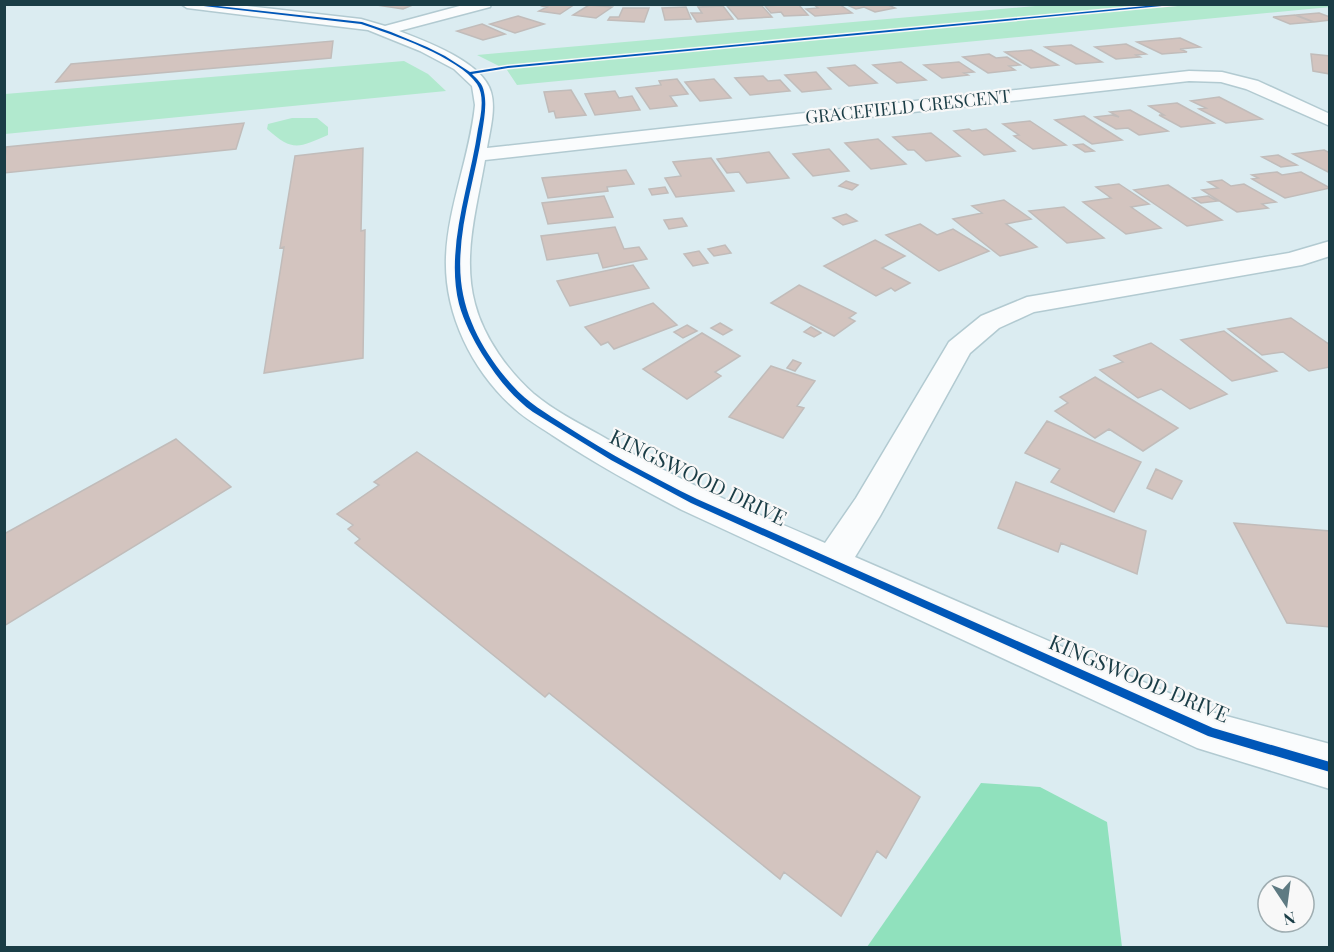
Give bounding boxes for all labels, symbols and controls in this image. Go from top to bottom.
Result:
street label: GRACEFIELD CRESCENT [804,83,1012,129]
street label: KINGSWOOD DRIVE [606,421,792,531]
street label: KINGSWOOD DRIVE [1045,626,1234,728]
north arrow [1256,874,1316,934]
text: N [1281,908,1297,931]

